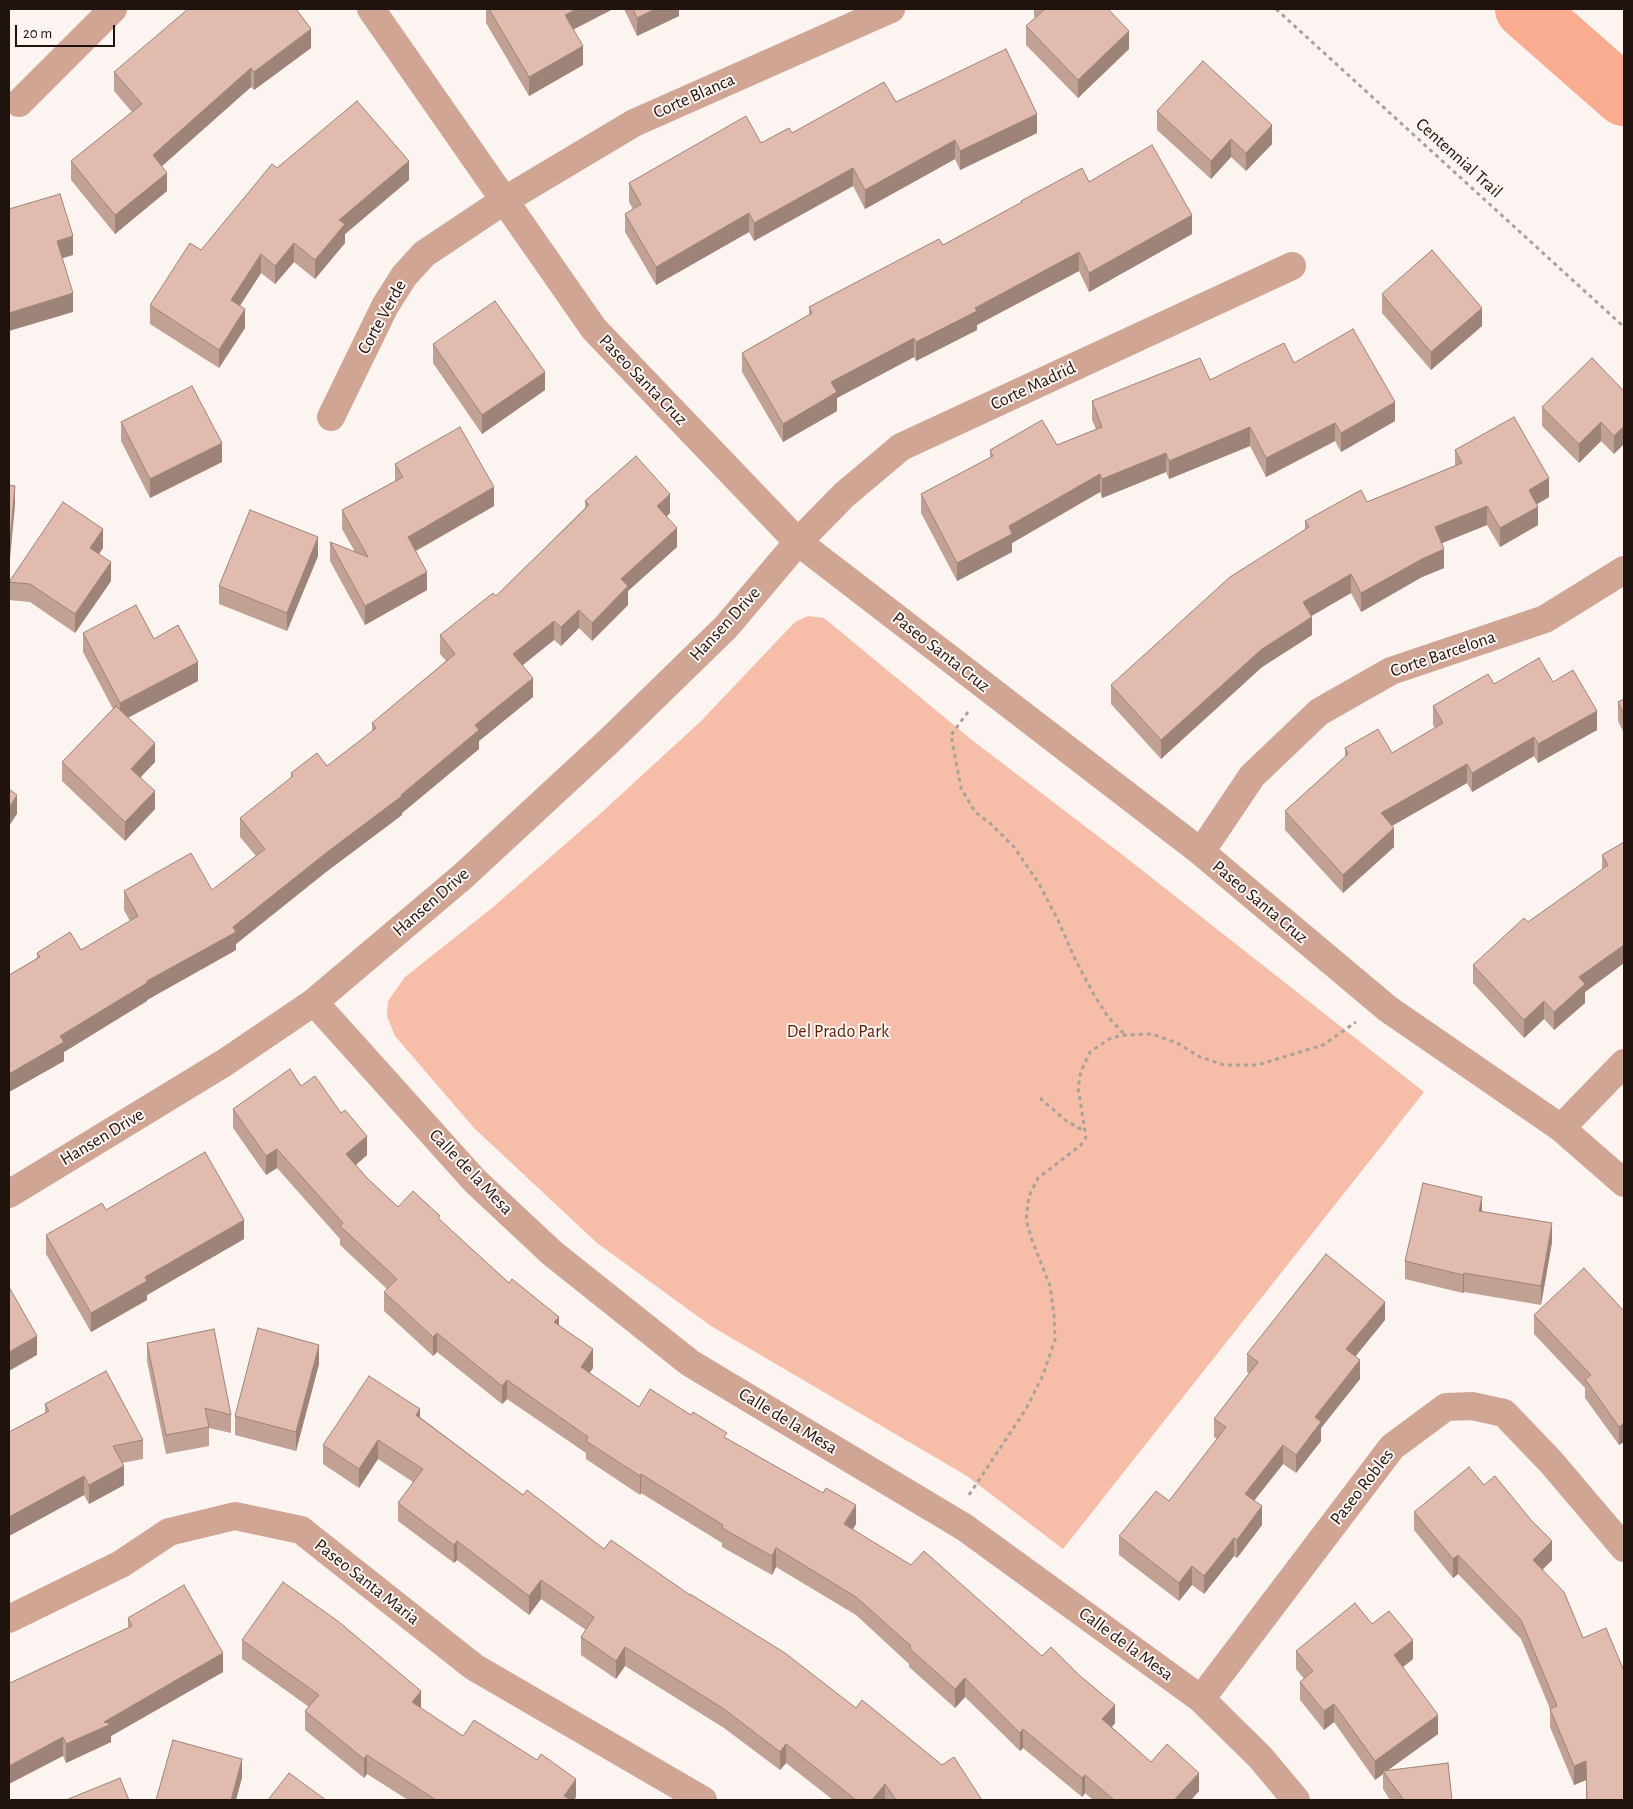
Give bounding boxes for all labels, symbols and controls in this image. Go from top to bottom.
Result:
scale bar [18,15,118,47]
text: 20 m [23,26,52,41]
street label: Corte Blanca [650,68,738,124]
street label: Centennial Trail [1411,113,1507,203]
street label: Corte Verde [353,276,411,358]
street label: Paseo Santa Cruz [594,330,692,430]
street label: Corte Madrid [987,357,1079,415]
street label: Hansen Drive [685,582,765,666]
street label: Paseo Santa Cruz [888,607,994,697]
street label: Corte Barcelona [1388,626,1498,682]
street label: Paseo Santa Cruz [1208,856,1312,948]
street label: Hansen Drive [388,863,474,941]
park label: Del Prado Park [787,1021,889,1043]
street label: Hansen Drive [56,1104,148,1170]
street label: Calle de la Mesa [425,1124,517,1220]
street label: Calle de la Mesa [735,1383,841,1459]
street label: Paseo Robles [1326,1445,1398,1529]
street label: Paseo Santa Maria [310,1534,424,1630]
street label: Calle de la Mesa [1075,1603,1177,1685]

